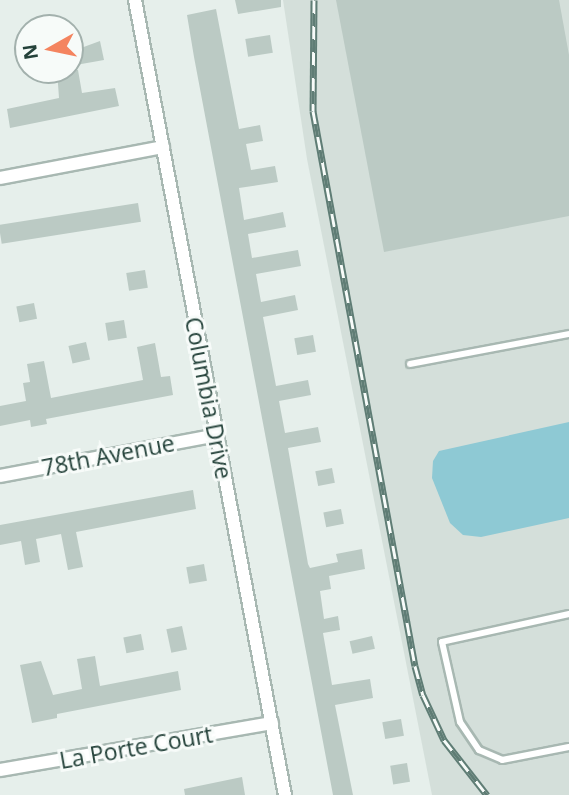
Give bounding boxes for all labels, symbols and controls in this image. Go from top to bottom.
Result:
north arrow [14,14,84,84]
text: N [16,42,44,62]
street label: Columbia Drive [180,315,238,481]
street label: 78th Avenue [39,429,177,481]
street label: La Porte Court [57,720,215,774]

